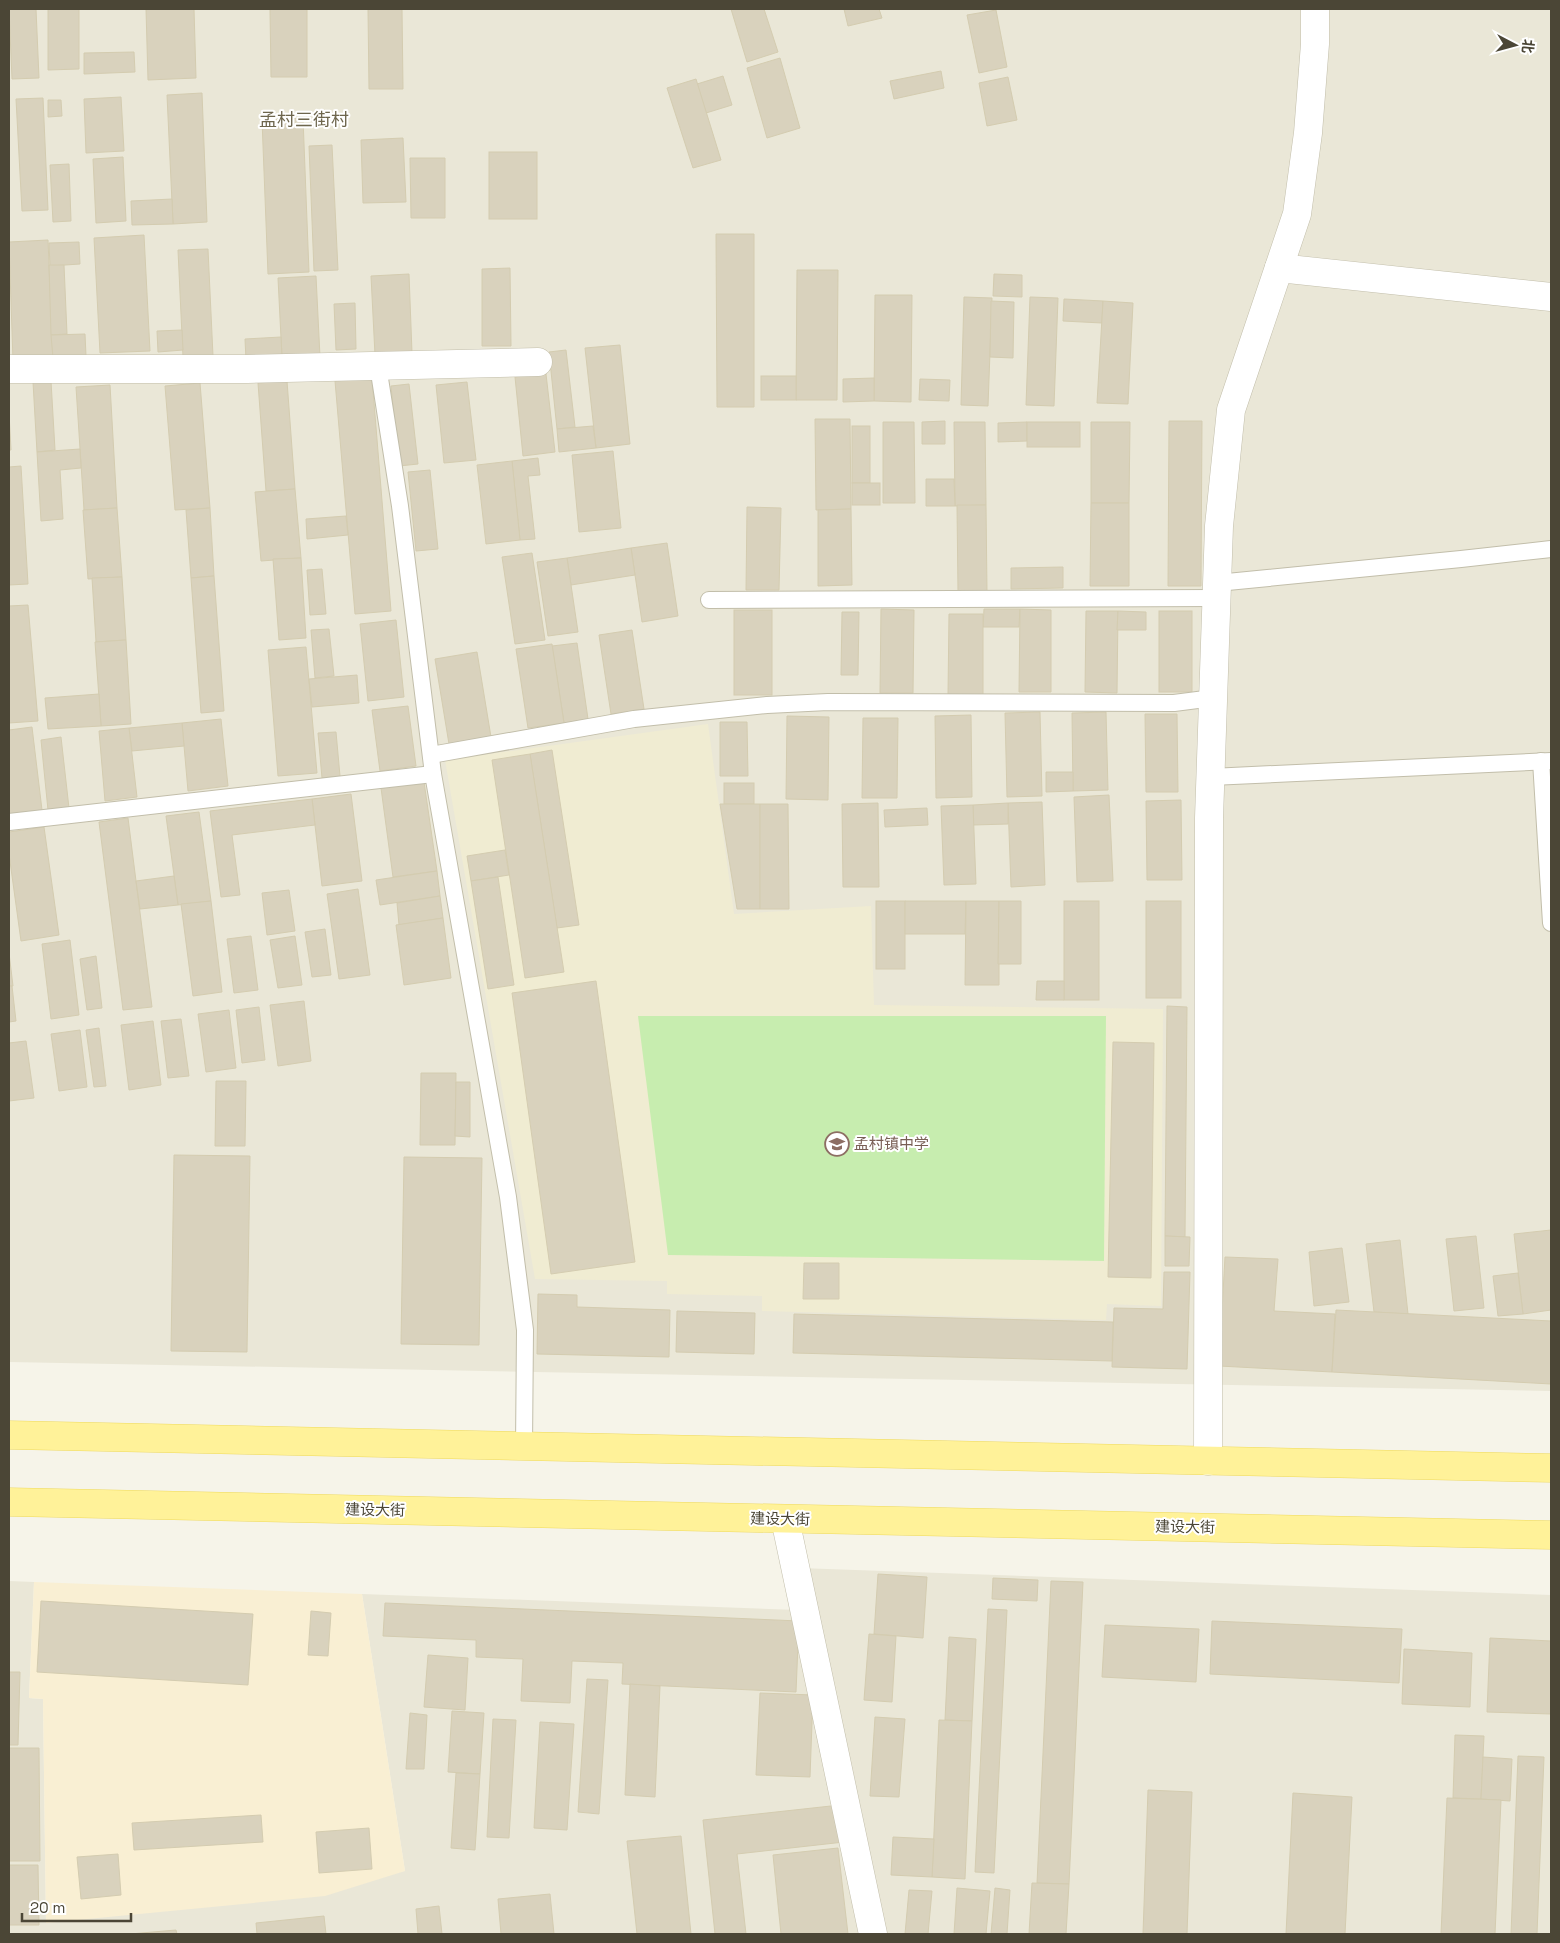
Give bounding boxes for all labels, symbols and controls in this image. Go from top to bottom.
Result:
north arrow [1490,20,1540,70]
text: 北 [1518,38,1538,54]
district label: 孟村三街村 [259,108,349,131]
school or university icon: 孟村镇中学 [824,1131,850,1157]
place label: 孟村镇中学 [854,1134,929,1153]
street label: 建设大街 [345,1499,405,1520]
street label: 建设大街 [750,1508,810,1529]
street label: 建设大街 [1155,1516,1215,1537]
scale bar [22,1890,131,1922]
text: 20 m [30,1898,65,1917]

